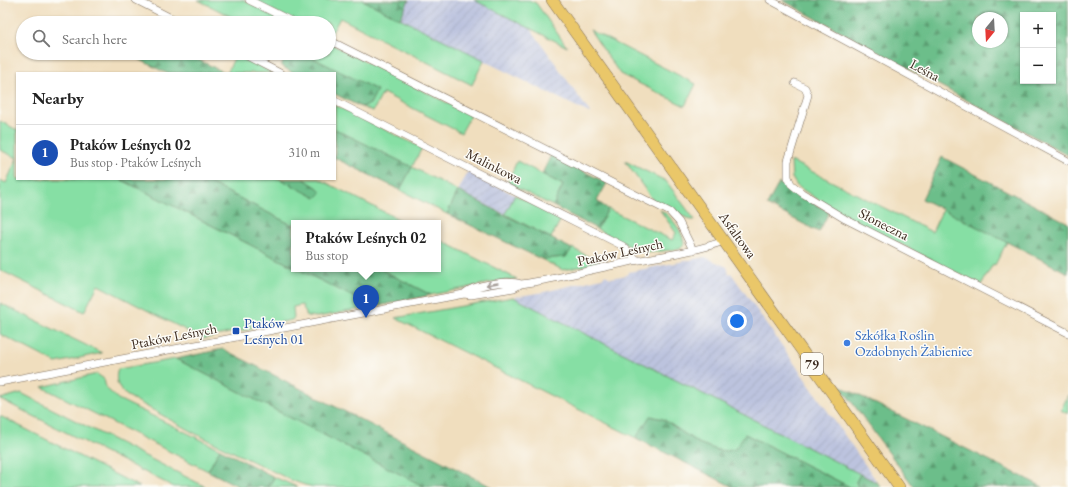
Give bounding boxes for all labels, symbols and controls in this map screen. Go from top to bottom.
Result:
north arrow [972,12,1008,48]
map controls [1020,12,1056,84]
button: + [1020,12,1056,48]
search box [16,16,336,60]
icon: search [30,27,52,49]
text: Search here [62,29,127,48]
button: − [1020,48,1056,84]
street label: Leśna [907,55,943,85]
text: Nearby [32,87,84,109]
text: Ptaków Leśnych 02 [70,135,191,154]
text: 1 [42,144,48,161]
text: 310 m [289,144,320,161]
street label: Malinkowa [463,144,525,188]
text: Bus stop · Ptaków Leśnych [70,154,201,171]
street label: Słoneczna [856,204,912,244]
street label: Asfaltowa [714,207,761,262]
popup [291,220,441,272]
text: Ptaków Leśnych 02 [306,228,426,247]
street label: Ptaków Leśnych [576,234,664,270]
text: Bus stop [306,247,348,264]
one-way arrow [486,280,499,288]
pin: 1 [353,285,379,318]
your location [727,311,747,331]
place label: Ptaków Leśnych 01 [244,314,304,348]
street label: Ptaków Leśnych [130,319,218,353]
marker: Ptaków Leśnych 01 [231,326,241,336]
place label: Szkółka Roślin Ozdobnych Żabieniec [855,326,973,360]
marker: Szkółka Roślin Ozdobnych Żabieniec [842,338,852,348]
road number: 79 [801,353,823,375]

